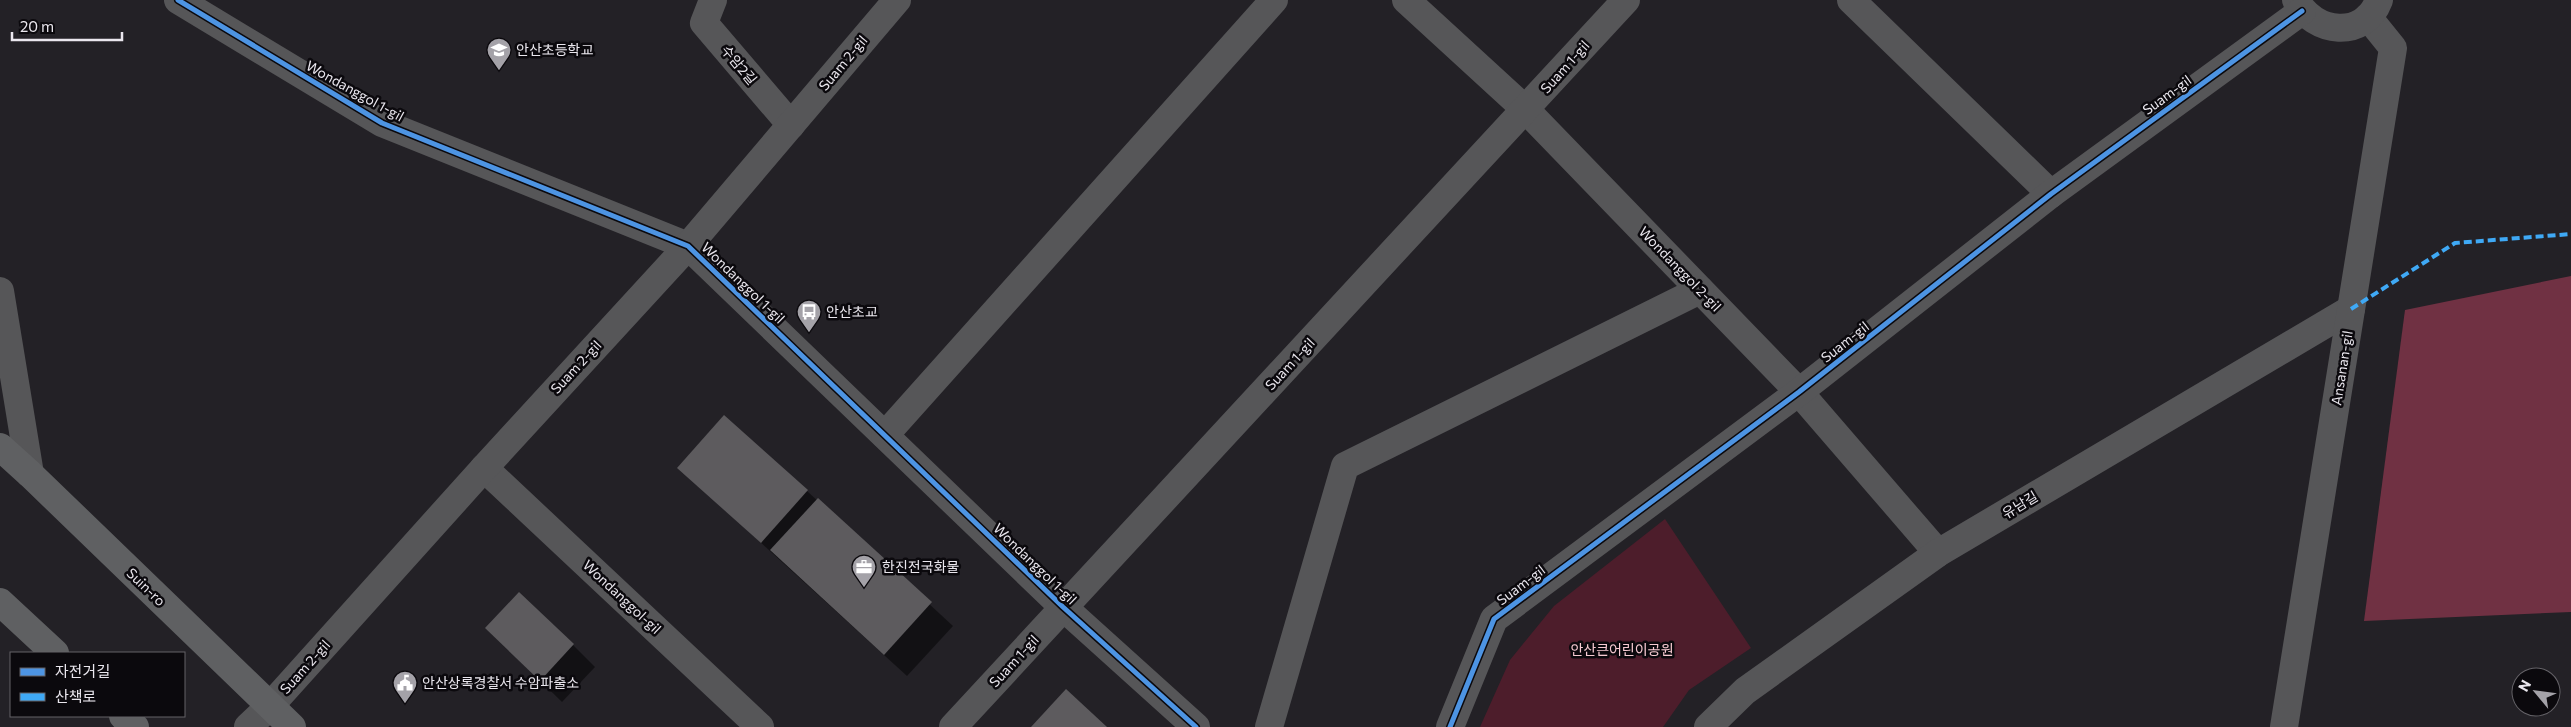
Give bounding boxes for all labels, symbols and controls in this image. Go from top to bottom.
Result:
scale bar [12,10,122,42]
text: 20 m [20,17,54,35]
street label: Suam 2-gil [815,32,871,94]
school or university icon: 안산초등학교 [486,37,512,71]
street label: Suam 1-gil [1537,37,1593,96]
place label: 안산초등학교 [516,41,593,58]
street label: 수암2길 [718,41,761,88]
street label: Wondanggol 1-gil [303,57,407,125]
street label: Suam-gil [2139,71,2194,118]
street label: Wondanggol 2-gil [1636,223,1725,315]
street label: Wondanggol 1-gil [698,239,789,327]
bus stop icon: 안산초교 [796,299,822,333]
place label: 안산초교 [826,303,878,320]
street label: Suam-gil [1817,318,1872,366]
street label: Ansanan-gil [2327,329,2356,406]
street label: Suam 1-gil [1261,334,1318,393]
street label: Suam 2-gil [547,336,605,397]
street label: 유남길 [1999,487,2041,522]
street label: Wondanggol 1-gil [990,520,1081,608]
office icon: 한진전국화물 [851,554,877,588]
street label: Wondanggol-gil [580,556,665,637]
place label: 한진전국화물 [882,558,959,575]
street label: Suam-gil [1493,561,1548,608]
street label: Suin-ro [123,564,169,609]
street label: Suam 1-gil [985,631,1042,690]
street label: Suam 2-gil [276,636,333,697]
park label: 안산큰어린이공원 [1570,641,1674,658]
legend [10,652,185,717]
text: 자전거길 [55,662,110,680]
north arrow [2511,667,2561,717]
public building icon: 안산상록경찰서 수암파출소 [392,670,418,704]
place label: 안산상록경찰서 수암파출소 [422,674,579,691]
text: N [2514,677,2534,694]
text: 산책로 [55,687,96,705]

